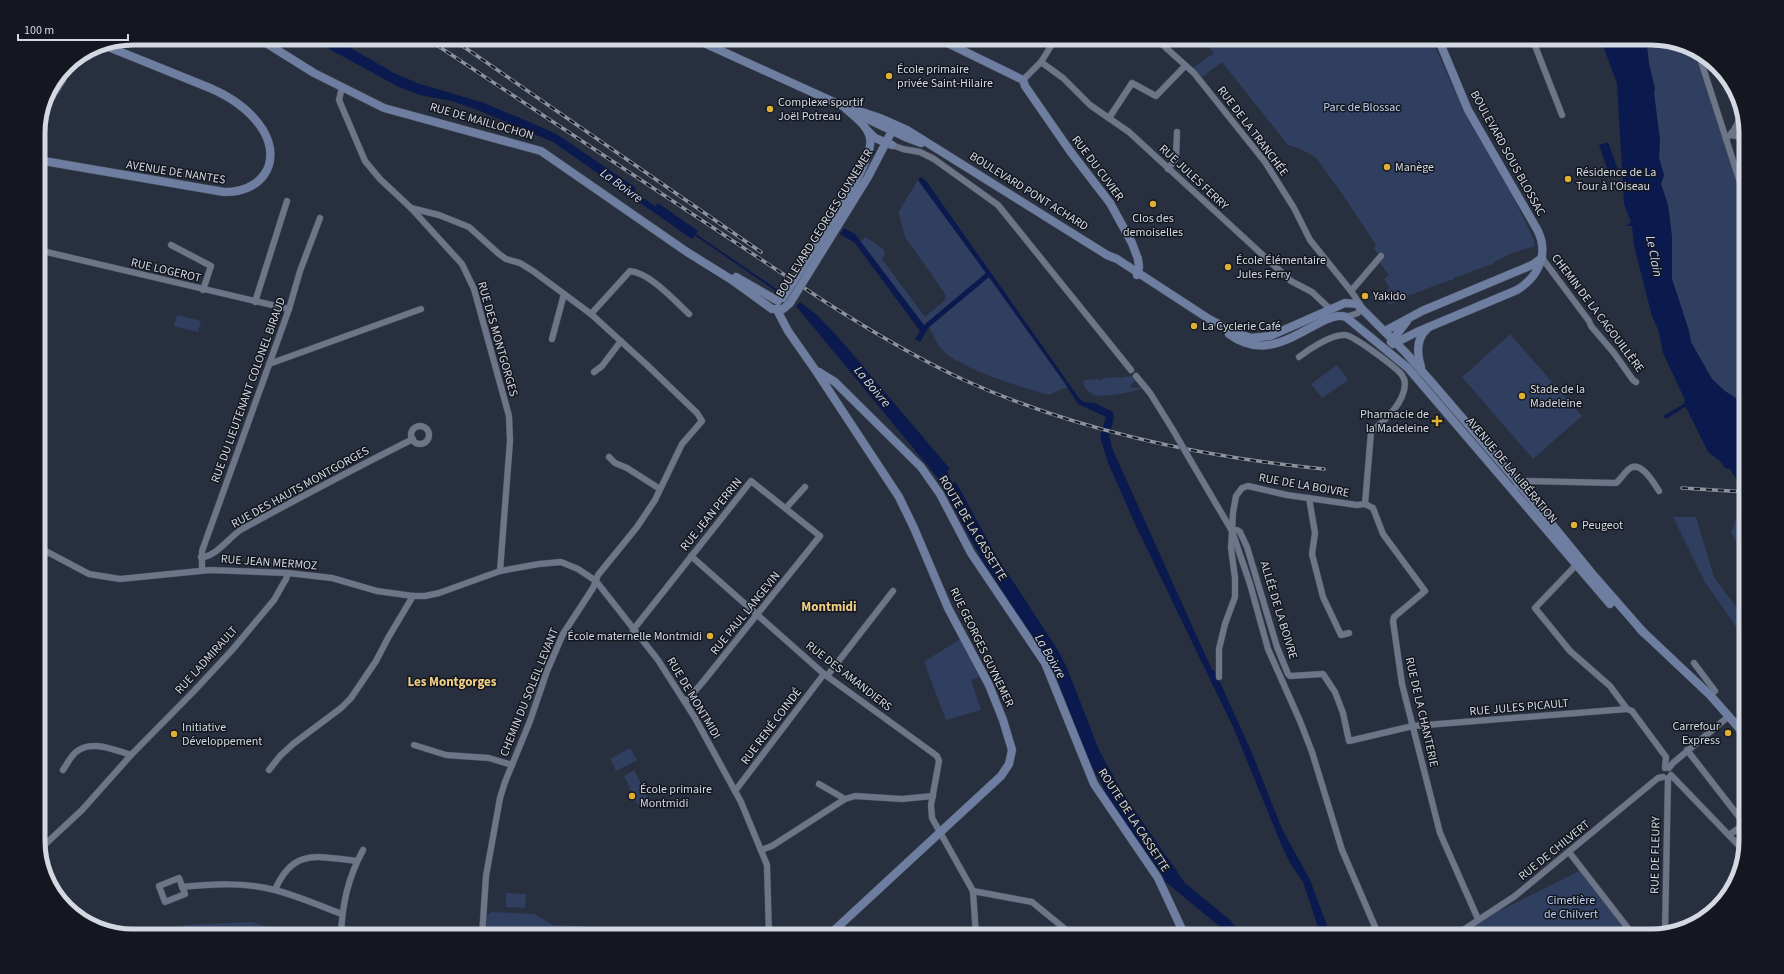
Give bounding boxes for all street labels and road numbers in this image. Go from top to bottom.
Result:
street label: RUE DE LA TRANCHÉE [1213,83,1292,180]
street label: BOULEVARD SOUS BLOSSAC [1466,87,1549,219]
street label: RUE DE MAILLOCHON [428,98,536,144]
street label: RUE DU CUVIER [1067,132,1128,205]
street label: RUE JULES FERRY [1155,141,1232,214]
street label: BOULEVARD GEORGES GUYNEMER [772,146,877,301]
street label: BOULEVARD PONT ACHARD [966,148,1091,235]
street label: AVENUE DE NANTES [125,156,227,189]
street label: CHEMIN DE LA CAGOUILLÈRE [1547,250,1648,376]
street label: RUE LOGEROT [129,254,203,287]
street label: RUE DES MONTGORGES [473,280,522,399]
street label: RUE DU LIEUTENANT COLONEL BIRAUD [207,295,290,485]
street label: AVENUE DE LA LIBÉRATION [1462,413,1561,527]
street label: RUE DES HAUTS MONTGORGES [228,442,372,533]
street label: RUE DE LA BOIVRE [1257,469,1351,502]
street label: ROUTE DE LA CASSETTE [934,472,1011,584]
street label: RUE JEAN PERRIN [677,474,746,555]
street label: RUE JEAN MERMOZ [220,551,318,574]
street label: ALLÉE DE LA BOIVRE [1256,559,1302,661]
street label: RUE PAUL LANGEVIN [706,568,784,659]
street label: RUE GEORGES GUYNEMER [945,585,1018,710]
street label: RUE LADMIRAULT [171,622,242,698]
street label: CHEMIN DU SOLEIL LEVANT [496,625,563,759]
street label: RUE DES AMANDIERS [802,637,895,715]
street label: RUE DE MONTMIDI [662,654,725,742]
street label: RUE DE LA CHANTERIE [1401,656,1442,769]
street label: RUE RENÉ COINDÉ [737,684,806,768]
street label: RUE JULES PICAULT [1469,695,1570,720]
street label: ROUTE DE LA CASSETTE [1094,765,1173,875]
street label: RUE DE CHILVERT [1515,816,1594,885]
street label: RUE DE FLEURY [1646,816,1665,894]

